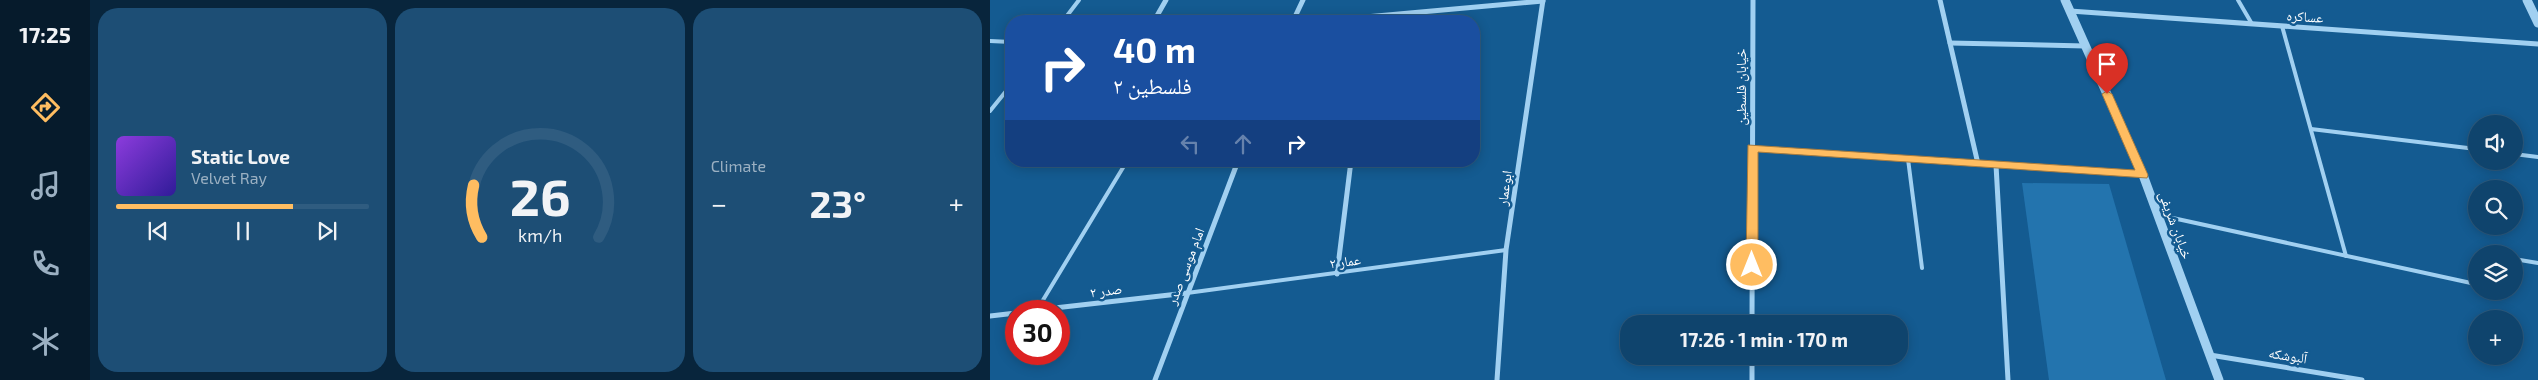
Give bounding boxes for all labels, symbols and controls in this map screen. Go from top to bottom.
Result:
street label: عساکره [2286,6,2324,27]
text: 17:25 [19,21,71,47]
text: 40 m [1113,28,1196,70]
icon: right [1030,35,1095,100]
pin [2086,43,2128,94]
street label: خیابان فلسطین [1732,48,1750,125]
icon: arrive [2093,50,2121,78]
text: فلسطین ۲ [1113,72,1192,98]
icon: directions [28,90,63,125]
map controls [2468,115,2523,365]
button: sound [2468,115,2523,170]
icon: left [1176,130,1204,158]
icon: ahead [1229,130,1257,158]
icon: right [1282,130,1310,158]
text: Static Love [191,145,290,168]
text: Climate [711,156,766,175]
text: 26 [510,164,570,226]
icon: music [28,168,63,203]
text: Velvet Ray [191,168,267,187]
street label: ابوعمار [1493,169,1516,208]
text: 23° [809,180,866,226]
button: search [2468,180,2523,235]
text: − [711,186,727,220]
text: + [949,186,964,220]
street label: خیابان شریفی [2155,189,2196,262]
icon: previous [144,217,172,245]
icon: pause [229,217,257,245]
icon: next [313,217,341,245]
text: km/h [518,224,562,246]
street label: امام موسی صدر [1162,225,1209,309]
position arrow [1725,238,1777,290]
button: layers [2468,245,2523,300]
icon: phone [28,246,63,281]
street label: عمار ۲ [1328,250,1362,273]
street label: صدر ۲ [1089,280,1123,301]
speed limit sign: 30 [1005,300,1070,365]
button: + [2468,310,2523,365]
icon: climate [28,324,63,359]
text: 17:26 · 1 min · 170 m [1680,328,1848,351]
street label: آلبوشکه [2267,344,2309,367]

